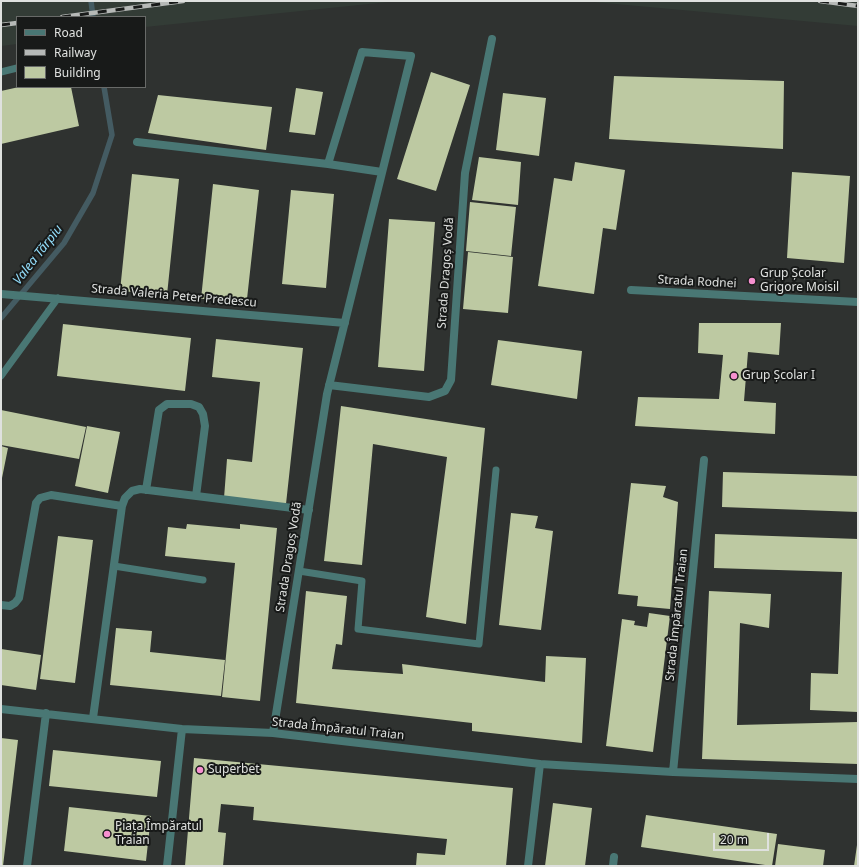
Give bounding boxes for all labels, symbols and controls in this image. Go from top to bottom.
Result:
legend [16,16,146,88]
text: Road [54,24,83,41]
text: Railway [54,44,97,61]
text: Building [54,64,101,81]
street label: Strada Dragoș Vodă [435,217,457,329]
water label: Valea Tărpiu [10,222,66,288]
place label: Grup Școlar Grigore Moisil [760,267,839,295]
street label: Strada Rodnei [657,273,737,291]
marker: Grup Școlar Grigore Moisil [747,276,757,286]
street label: Strada Valeria Peter Predescu [91,282,257,310]
place label: Grup Școlar I [742,369,815,383]
marker: Grup Școlar I [729,371,739,381]
street label: Strada Dragoș Vodă [273,501,305,613]
street label: Strada Împăratul Traian [663,548,691,682]
street label: Strada Împăratul Traian [271,715,405,743]
place label: Superbet [208,763,260,777]
marker: Superbet [195,765,205,775]
place label: Piața Împăratul Traian [115,820,202,848]
scale bar [715,825,771,851]
marker: Piața Împăratul Traian [102,829,112,839]
text: 20 m [720,831,748,848]

